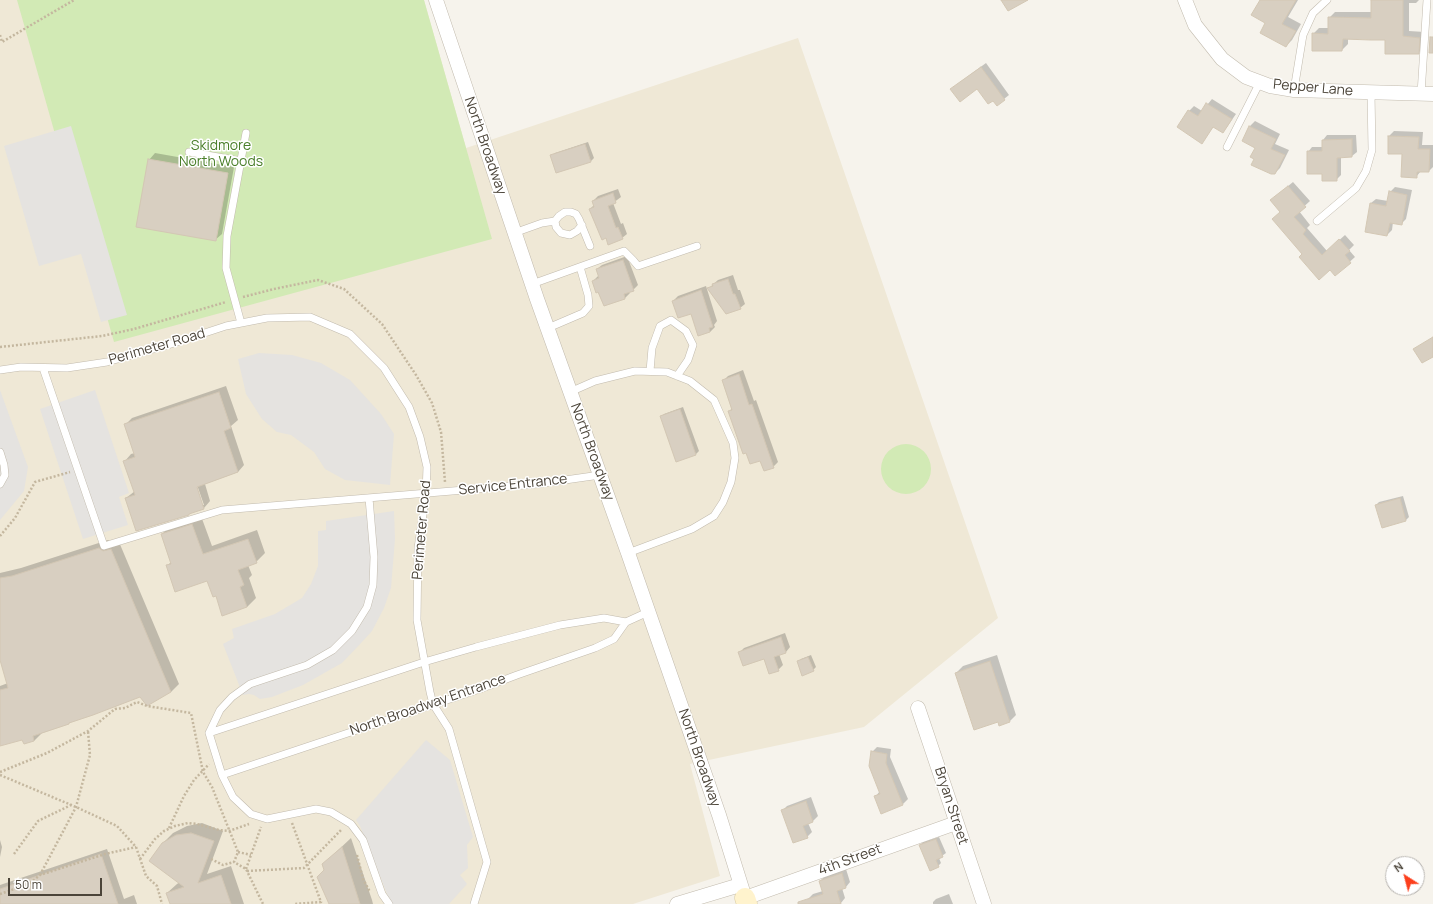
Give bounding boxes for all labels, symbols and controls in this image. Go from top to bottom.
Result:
street label: Pepper Lane [1272,76,1354,100]
street label: North Broadway [460,95,510,197]
park label: Skidmore North Woods [179,138,263,170]
street label: Perimeter Road [107,325,207,369]
street label: North Broadway [567,401,617,503]
street label: Service Entrance [458,471,568,499]
street label: Perimeter Road [409,480,435,580]
street label: North Broadway Entrance [348,670,508,740]
street label: North Broadway [674,707,724,809]
street label: Bryan Street [931,765,971,847]
street label: 4th Street [816,841,884,879]
north arrow [1385,856,1425,896]
text: N [1391,858,1406,875]
scale bar [10,870,104,896]
text: 50 m [15,876,42,893]

